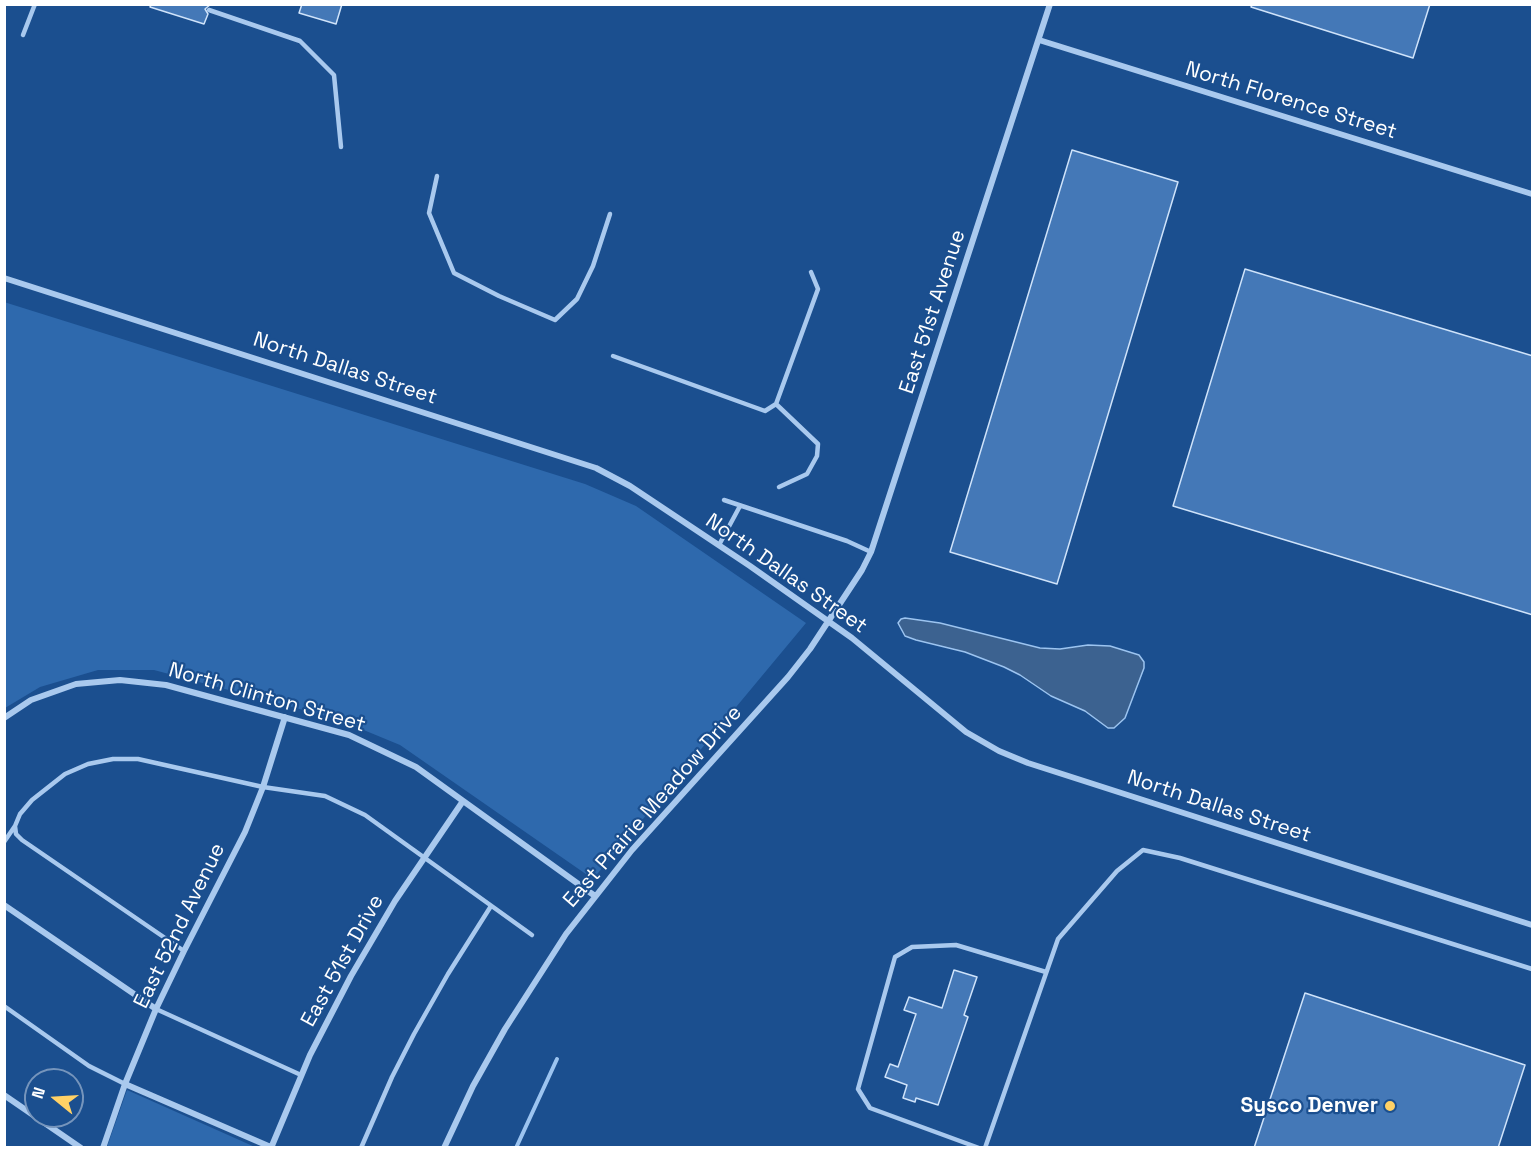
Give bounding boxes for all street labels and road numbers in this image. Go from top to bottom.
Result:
street label: North Florence Street [1182,57,1400,145]
street label: East 51st Avenue [895,227,971,397]
street label: North Dallas Street [250,327,440,411]
street label: North Dallas Street [700,509,872,639]
street label: North Clinton Street [166,658,368,738]
street label: East Prairie Meadow Drive [558,701,748,913]
street label: North Dallas Street [1124,765,1314,849]
street label: East 52nd Avenue [129,839,231,1013]
street label: East 51st Drive [296,891,390,1031]

